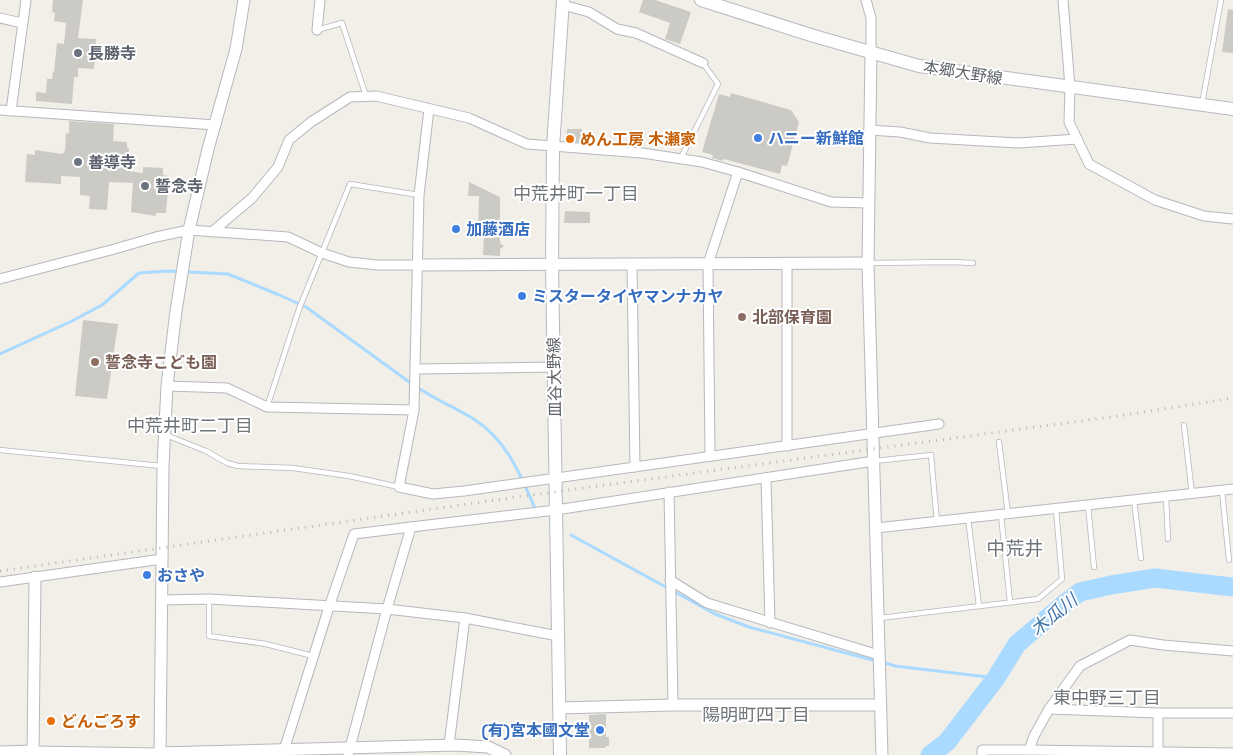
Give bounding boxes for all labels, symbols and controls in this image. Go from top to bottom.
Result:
place label: 長勝寺 [88,43,136,64]
marker: 長勝寺 [72,47,84,59]
street label: 本郷大野線 [922,56,1004,89]
place label: ハニー新鮮館 [768,128,864,149]
place label: めん工房 木瀬家 [580,129,696,150]
marker: ハニー新鮮館 [752,132,764,144]
marker: めん工房 木瀬家 [564,133,576,145]
place label: 善導寺 [88,152,136,173]
marker: 善導寺 [72,156,84,168]
place label: 誓念寺 [155,176,203,197]
marker: 誓念寺 [139,180,151,192]
district label: 中荒井町一丁目 [513,182,639,205]
place label: 加藤酒店 [466,219,530,240]
marker: 加藤酒店 [450,223,462,235]
place label: ミスタータイヤマンナカヤ [532,286,724,307]
marker: ミスタータイヤマンナカヤ [516,290,528,302]
place label: 北部保育園 [752,307,832,328]
marker: 北部保育園 [736,311,748,323]
street label: 皿谷大野線 [543,337,566,417]
place label: 誓念寺こども園 [105,352,217,373]
marker: 誓念寺こども園 [89,356,101,368]
district label: 中荒井町二丁目 [127,414,253,437]
district label: 中荒井 [986,536,1044,561]
place label: おさや [157,565,205,586]
marker: おさや [141,569,153,581]
water label: 木瓜川 [1025,587,1083,641]
district label: 東中野三丁目 [1053,686,1161,709]
district label: 陽明町四丁目 [702,703,810,726]
place label: どんごろす [61,711,141,732]
marker: どんごろす [45,715,57,727]
place label: (有)宮本國文堂 [481,720,590,741]
marker: (有)宮本國文堂 [594,724,606,736]

